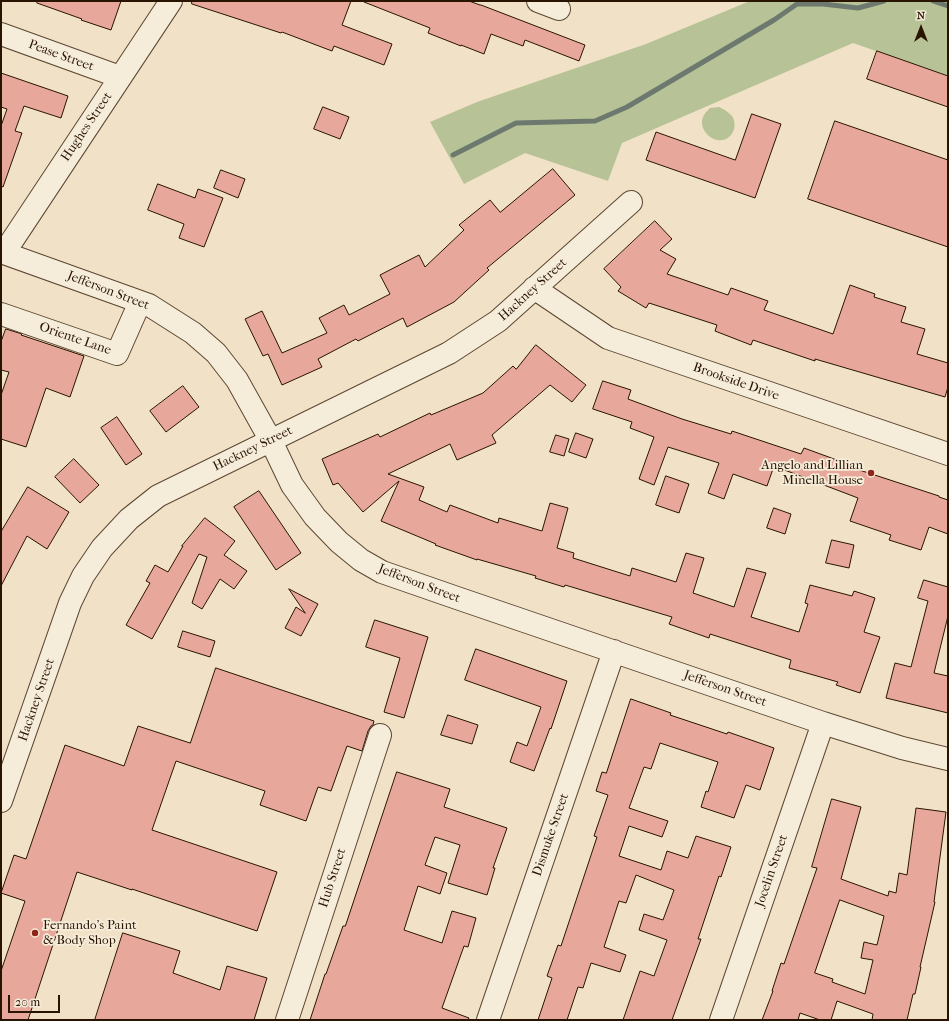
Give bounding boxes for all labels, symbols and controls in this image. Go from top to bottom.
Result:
north arrow [901,8,941,48]
text: N [917,9,925,22]
street label: Pease Street [26,37,96,75]
street label: Hughes Street [58,89,116,165]
street label: Hackney Street [496,255,570,325]
street label: Jefferson Street [65,268,151,314]
street label: Oriente Lane [37,319,113,359]
street label: Brookside Drive [691,360,781,404]
street label: Hackney Street [211,423,295,475]
place label: Angelo and Lillian Minella House [761,458,863,489]
marker: Angelo and Lillian Minella House [866,468,876,478]
street label: Jefferson Street [376,561,462,607]
street label: Hackney Street [16,657,58,743]
street label: Jefferson Street [682,668,768,710]
street label: Dismuke Street [530,792,572,878]
street label: Jocelin Street [752,833,792,909]
street label: Hub Street [316,846,350,910]
place label: Fernando's Paint & Body Shop [43,918,137,949]
marker: Fernando's Paint & Body Shop [30,928,40,938]
scale bar [10,987,62,1013]
text: 20 m [15,995,40,1009]

